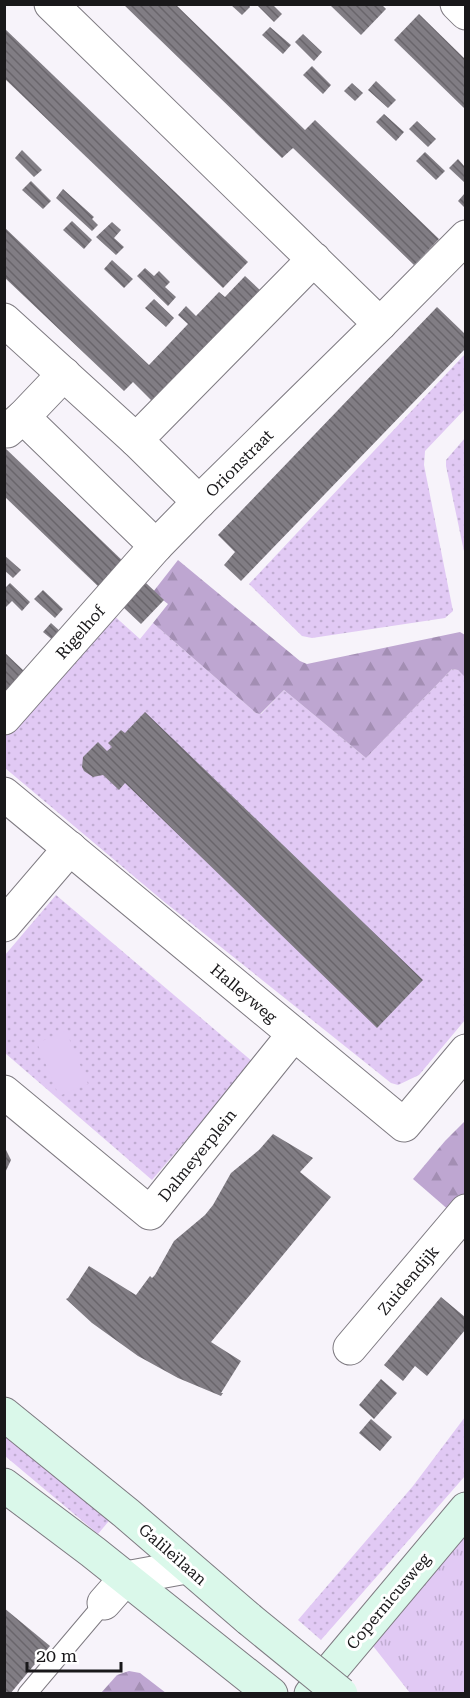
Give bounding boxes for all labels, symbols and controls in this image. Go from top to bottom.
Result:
street label: Orionstraat [202,426,277,501]
street label: Rigelhof [52,601,109,663]
street label: Halleyweg [207,960,281,1027]
street label: Dalmeyerplein [154,1105,240,1205]
street label: Zuidendijk [374,1242,443,1319]
street label: Galileïlaan [135,1520,210,1589]
street label: Copernicusweg [343,1549,435,1653]
scale bar [27,1635,122,1673]
text: 20 m [36,1645,77,1666]

